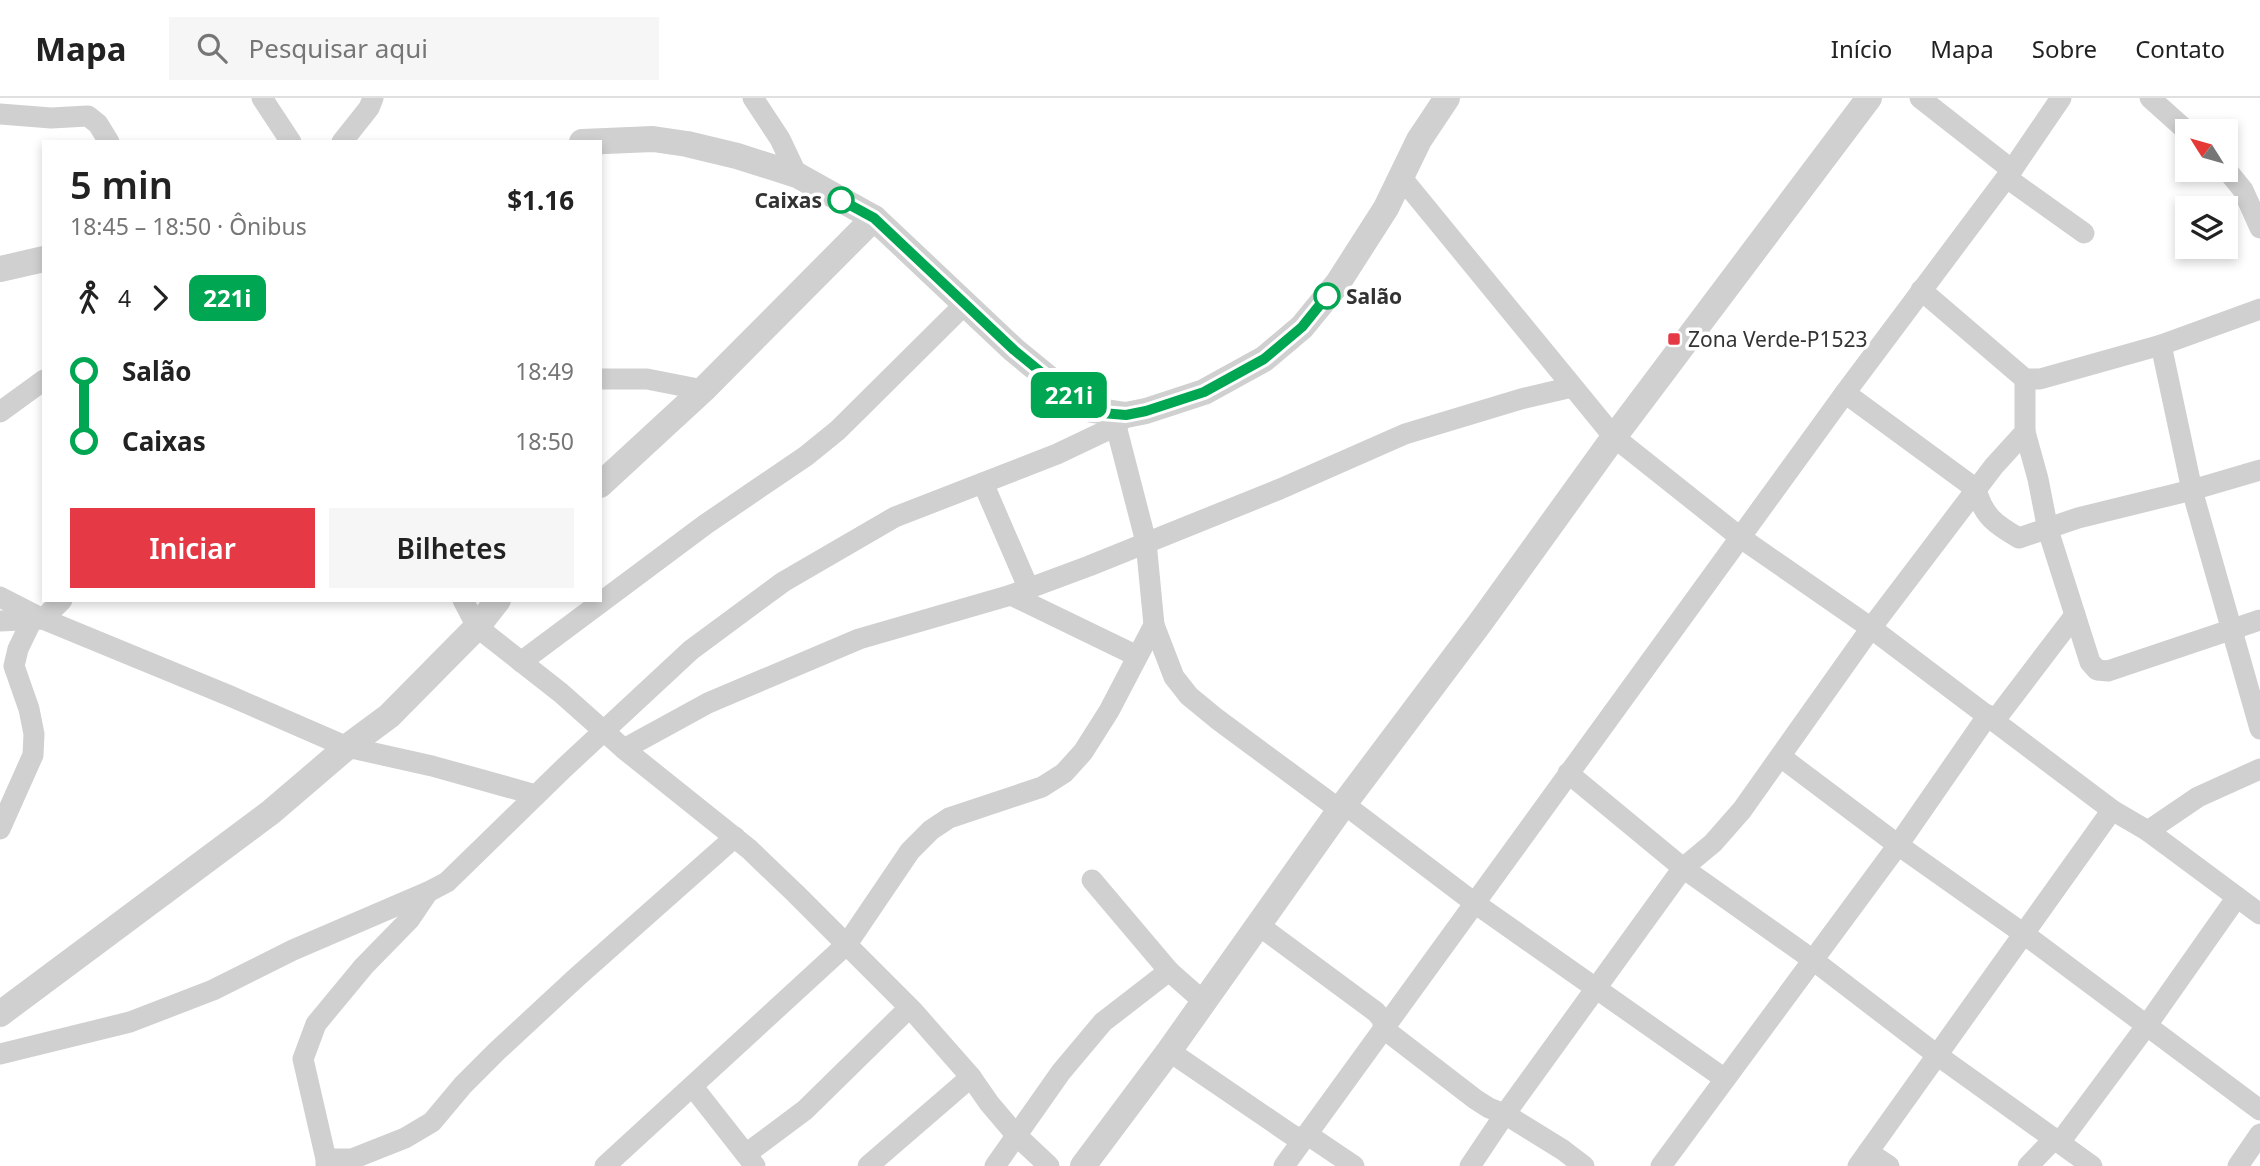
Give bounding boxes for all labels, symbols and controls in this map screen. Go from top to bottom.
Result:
search box [169,17,659,80]
text: Mapa [35,26,127,71]
icon: search [193,29,231,67]
text: Pesquisar aqui [249,30,428,66]
text: Início [1831,32,1892,65]
text: Mapa [1930,32,1994,65]
text: Sobre [2032,32,2097,65]
text: Contato [2135,32,2225,65]
north arrow [2175,119,2238,182]
map controls [2175,119,2238,259]
text: 5 min [70,158,173,210]
text: $1.16 [507,182,574,218]
place label: Caixas [754,186,822,214]
marker: Caixas [828,187,854,213]
button: layers [2175,196,2238,259]
text: 18:45 – 18:50 · Ônibus [70,210,307,242]
icon: walk [70,279,108,317]
icon: forward [141,279,179,317]
text: 221i [203,281,252,314]
text: 4 [118,282,131,314]
place label: Salão [1346,282,1402,310]
marker: Salão [1314,283,1340,309]
place label: Zona Verde-P1523 [1688,325,1868,353]
marker: Zona Verde-P1523 [1666,331,1682,347]
text: Salão [122,353,191,389]
text: 18:49 [515,355,574,387]
line badge: 221i [1020,372,1118,418]
text: 221i [1045,378,1093,411]
text: Caixas [122,423,206,459]
text: 18:50 [515,425,574,457]
button: Iniciar [70,508,315,588]
button: Bilhetes [329,508,574,588]

